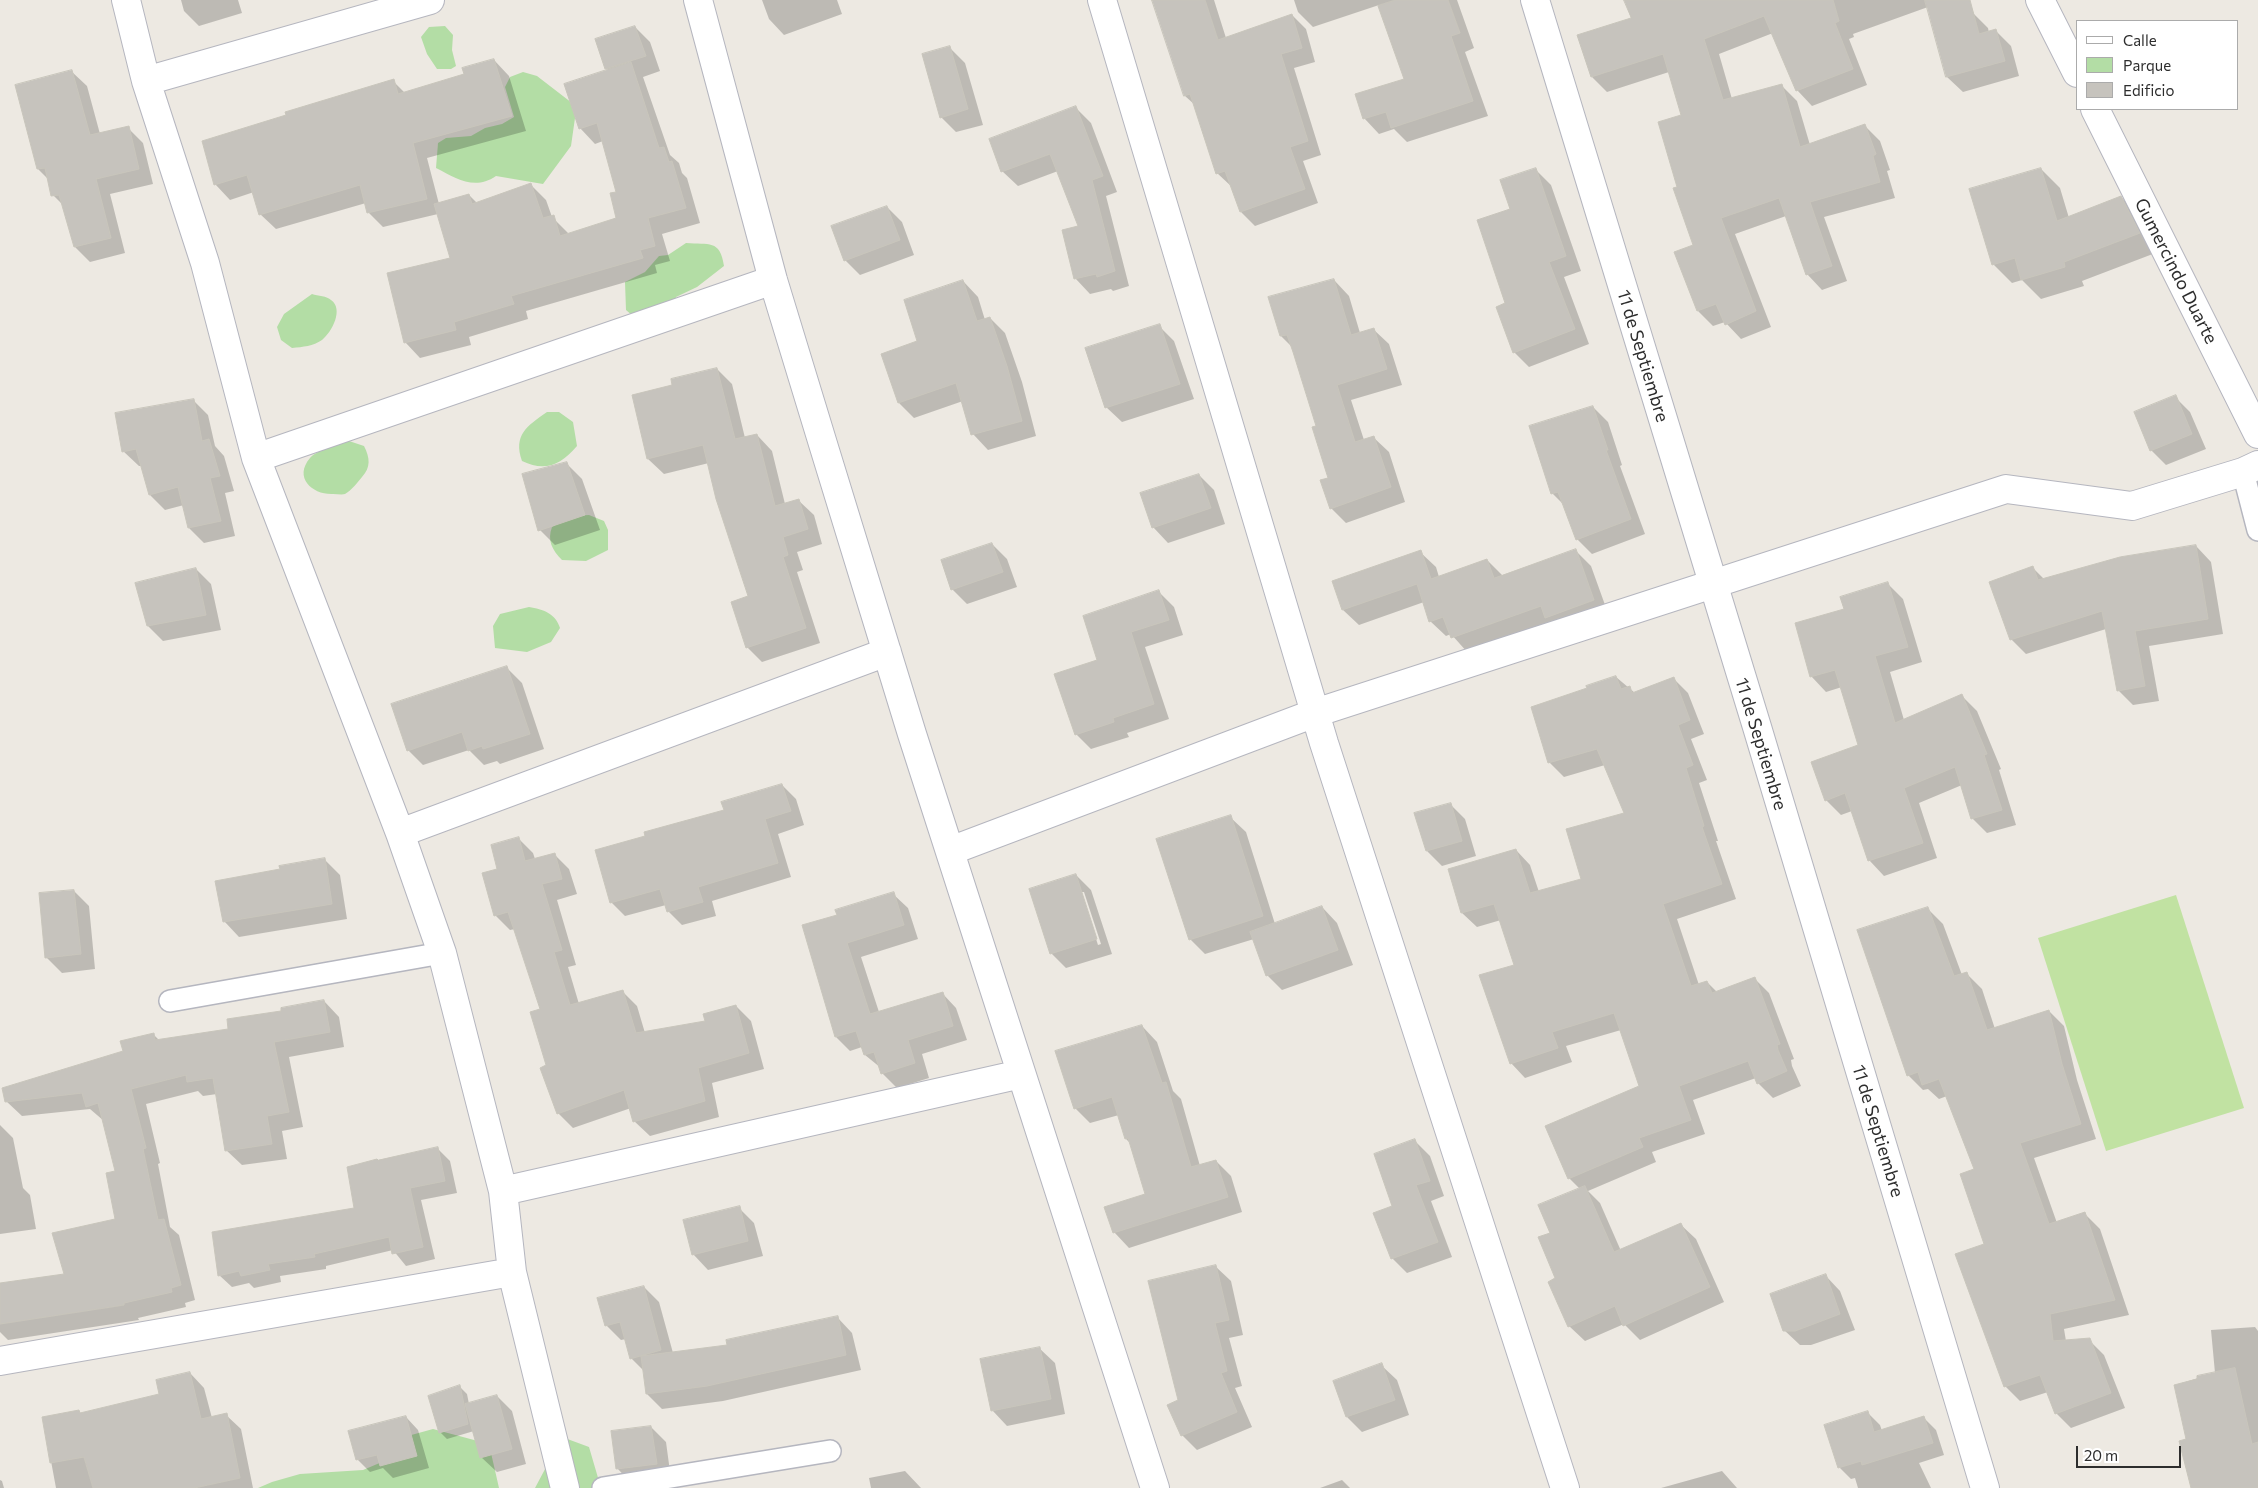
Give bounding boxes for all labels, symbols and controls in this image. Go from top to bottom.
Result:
legend [2076,20,2238,110]
text: Calle [2123,31,2157,49]
text: Parque [2123,56,2171,74]
text: Edificio [2123,81,2174,99]
street label: Gumercindo Duarte [2130,195,2222,347]
street label: 11 de Septiembre [1613,287,1673,425]
street label: 11 de Septiembre [1731,675,1791,813]
street label: 11 de Septiembre [1848,1062,1908,1200]
scale bar [2078,1436,2183,1468]
text: 20 m [2084,1446,2118,1464]

